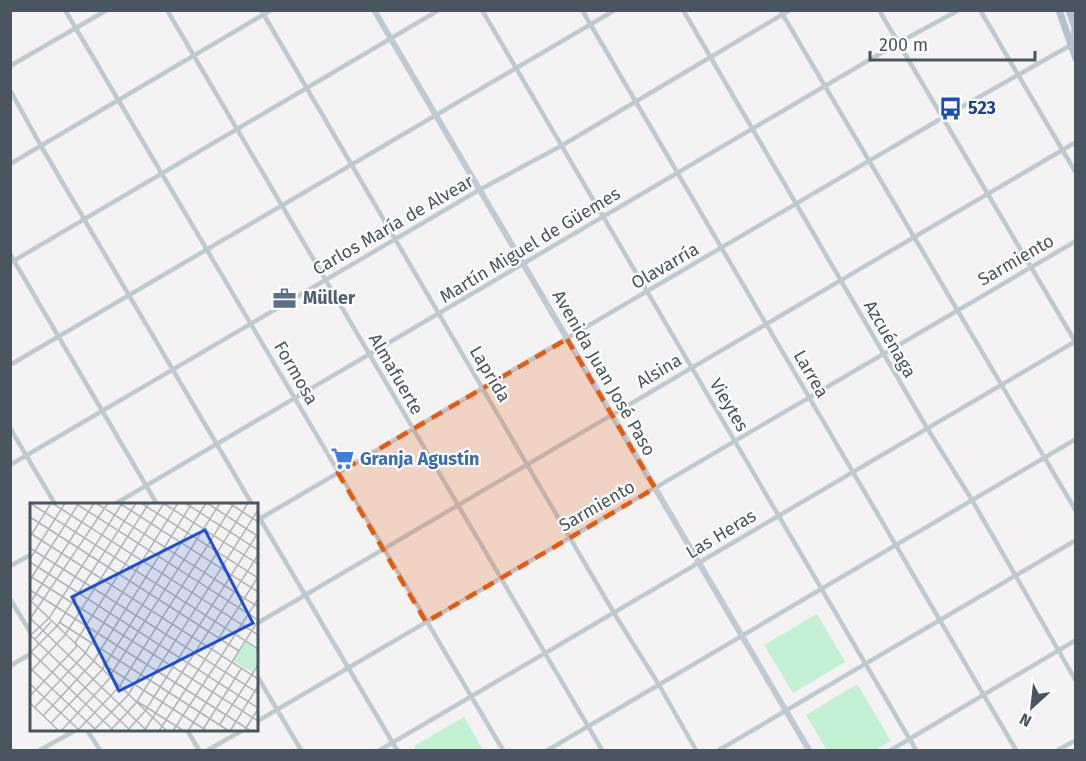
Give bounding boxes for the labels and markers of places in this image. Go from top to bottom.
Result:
bus stop icon: 523 [937,95,963,121]
place label: 523 [968,97,996,119]
office icon: Müller [272,285,298,311]
place label: Müller [303,287,356,309]
supermarket icon: Granja Agustín [329,446,355,472]
place label: Granja Agustín [360,448,479,470]

